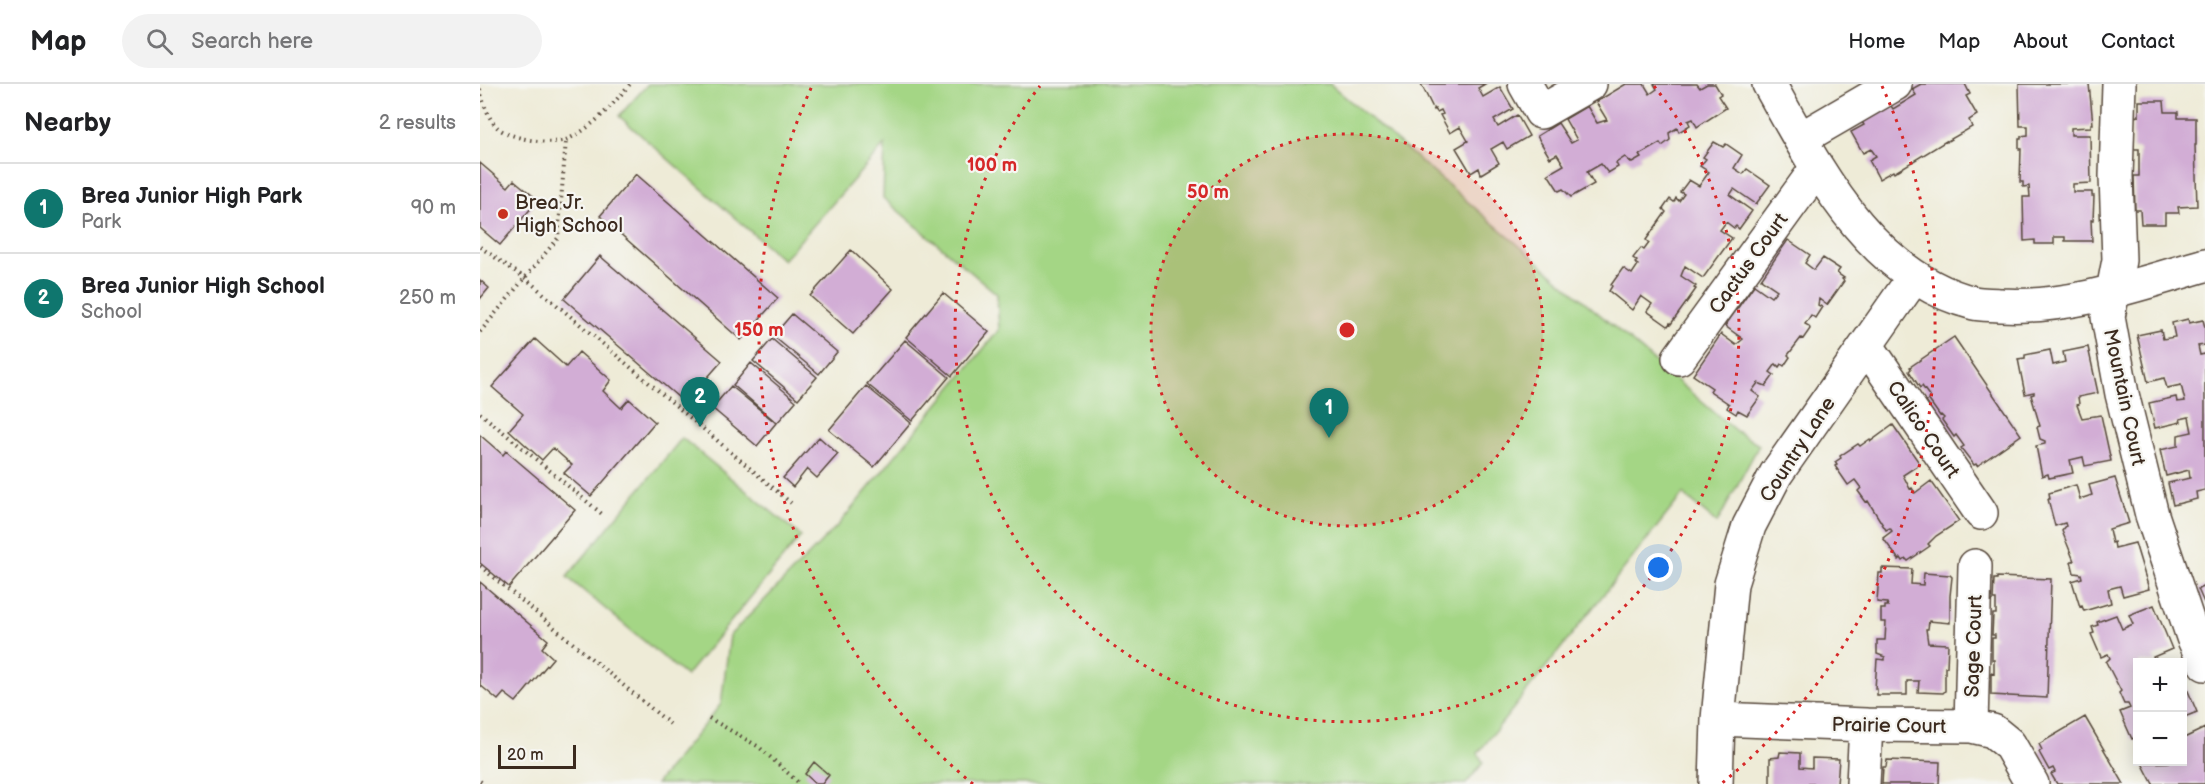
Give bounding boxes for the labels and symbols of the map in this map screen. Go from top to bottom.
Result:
text: 100 m [967,155,1017,176]
text: 50 m [1187,182,1229,203]
place label: Brea Jr. High School [515,191,623,238]
marker: Brea Jr. High School [496,207,510,221]
street label: Cactus Court [1704,208,1793,319]
text: 150 m [734,320,784,341]
centre of rings [1337,320,1357,340]
street label: Mountain Court [2098,327,2150,468]
street label: Calico Court [1882,376,1964,483]
pin: 2 [680,378,720,427]
pin: 1 [1310,388,1348,438]
street label: Country Lane [1755,392,1841,507]
your location [1644,553,1673,582]
street label: Sage Court [1960,594,1988,698]
street label: Prairie Court [1831,713,1947,739]
scale bar [498,742,576,770]

